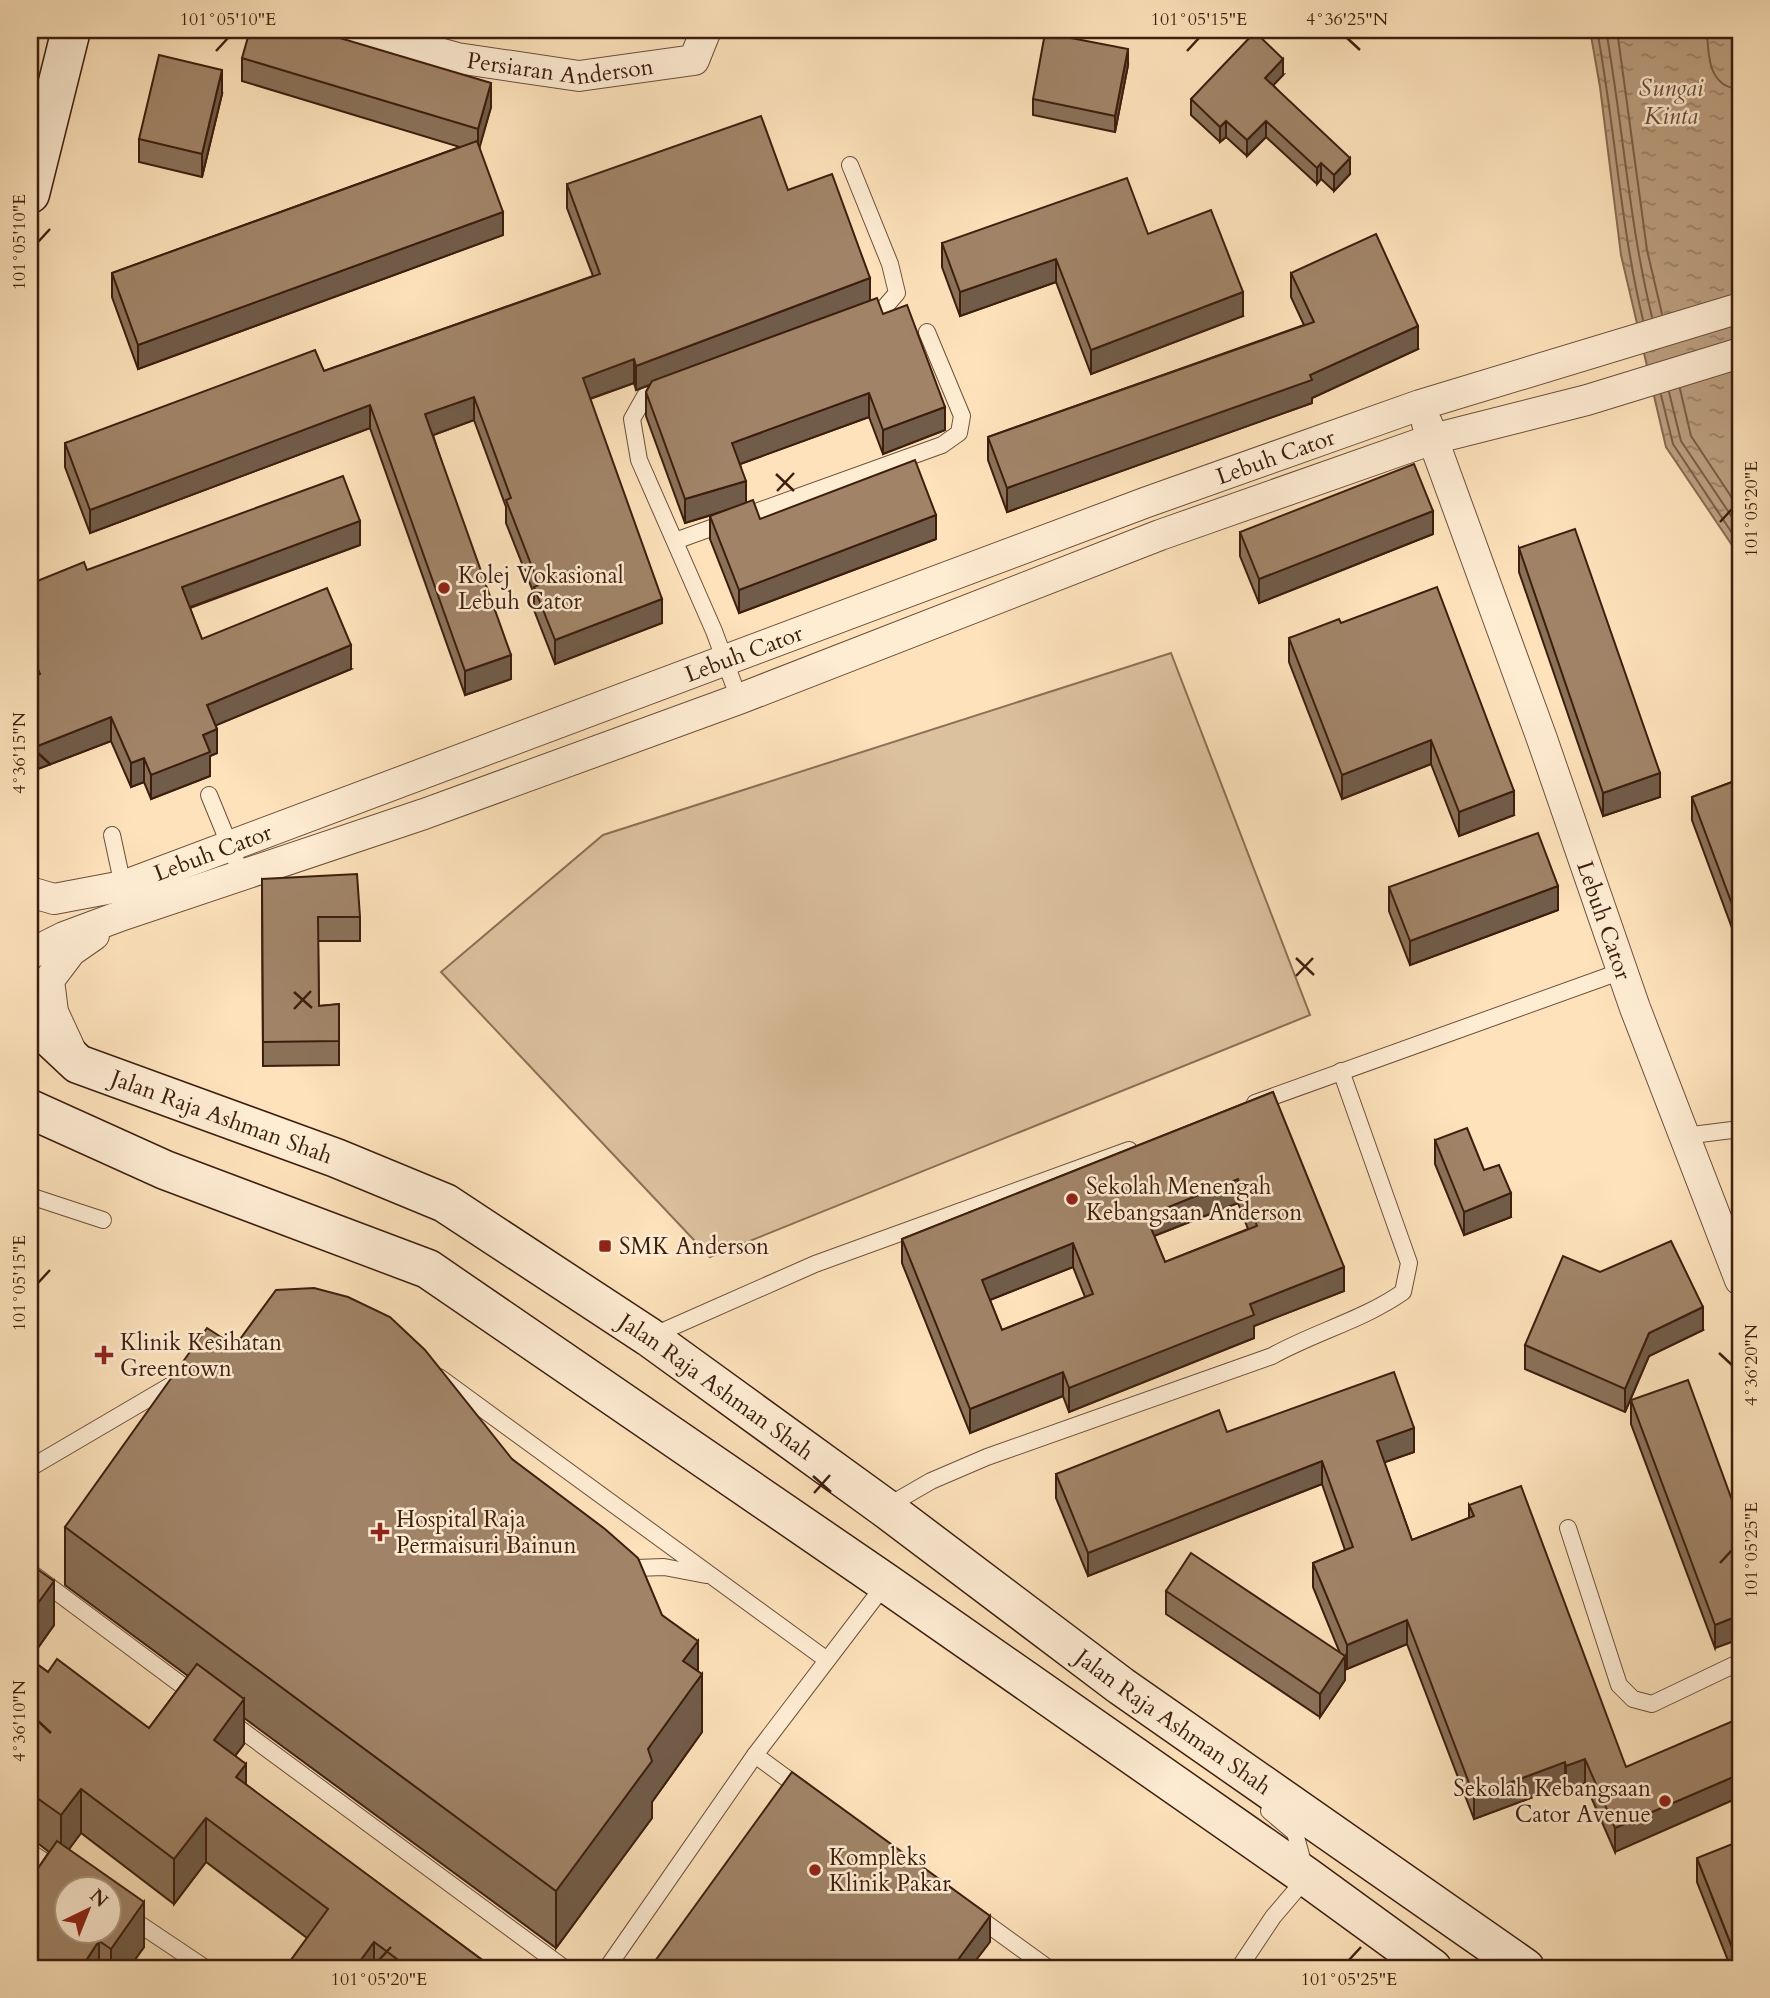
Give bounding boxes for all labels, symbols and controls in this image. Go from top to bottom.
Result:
text: 101°05'10"E [180,7,276,32]
text: 101°05'15"E [1151,7,1247,32]
text: 4°36'25"N [1306,7,1389,32]
street label: Persiaran Anderson [465,45,655,92]
water label: Sungai Kinta [1639,72,1704,133]
text: 101°05'10"E [7,194,32,290]
street label: Lebuh Cator [1212,421,1340,492]
text: 101°05'20"E [1739,461,1764,557]
place label: Kolej Vokasional Lebuh Cator [458,560,624,617]
marker: Kolej Vokasional Lebuh Cator [436,580,452,596]
street label: Lebuh Cator [680,617,808,690]
text: 4°36'15"N [7,711,32,794]
street label: Lebuh Cator [149,816,277,889]
street label: Lebuh Cator [1569,857,1639,985]
street label: Jalan Raja Ashman Shah [104,1061,337,1172]
place label: Sekolah Menengah Kebangsaan Anderson [1086,1171,1302,1228]
marker: Sekolah Menengah Kebangsaan Anderson [1064,1191,1080,1207]
place label: SMK Anderson [619,1231,769,1262]
text: 101°05'15"E [7,1235,32,1331]
marker: SMK Anderson [597,1238,613,1254]
street label: Jalan Raja Ashman Shah [610,1305,820,1468]
text: 4°36'20"N [1739,1323,1764,1406]
place label: Klinik Kesihatan Greentown [120,1327,282,1384]
marker: Klinik Kesihatan Greentown [94,1345,114,1365]
text: 101°05'25"E [1739,1502,1764,1598]
place label: Hospital Raja Permaisuri Bainun [396,1504,576,1561]
marker: Hospital Raja Permaisuri Bainun [370,1522,390,1542]
street label: Jalan Raja Ashman Shah [1067,1640,1278,1803]
text: 4°36'10"N [7,1679,32,1762]
place label: Sekolah Kebangsaan Cator Avenue [1453,1773,1651,1830]
marker: Sekolah Kebangsaan Cator Avenue [1657,1793,1673,1809]
place label: Kompleks Klinik Pakar [829,1842,951,1899]
marker: Kompleks Klinik Pakar [807,1862,823,1878]
north arrow [52,1876,122,1946]
text: N [84,1883,114,1914]
text: 101°05'20"E [331,1967,427,1992]
text: 101°05'25"E [1301,1967,1397,1992]

